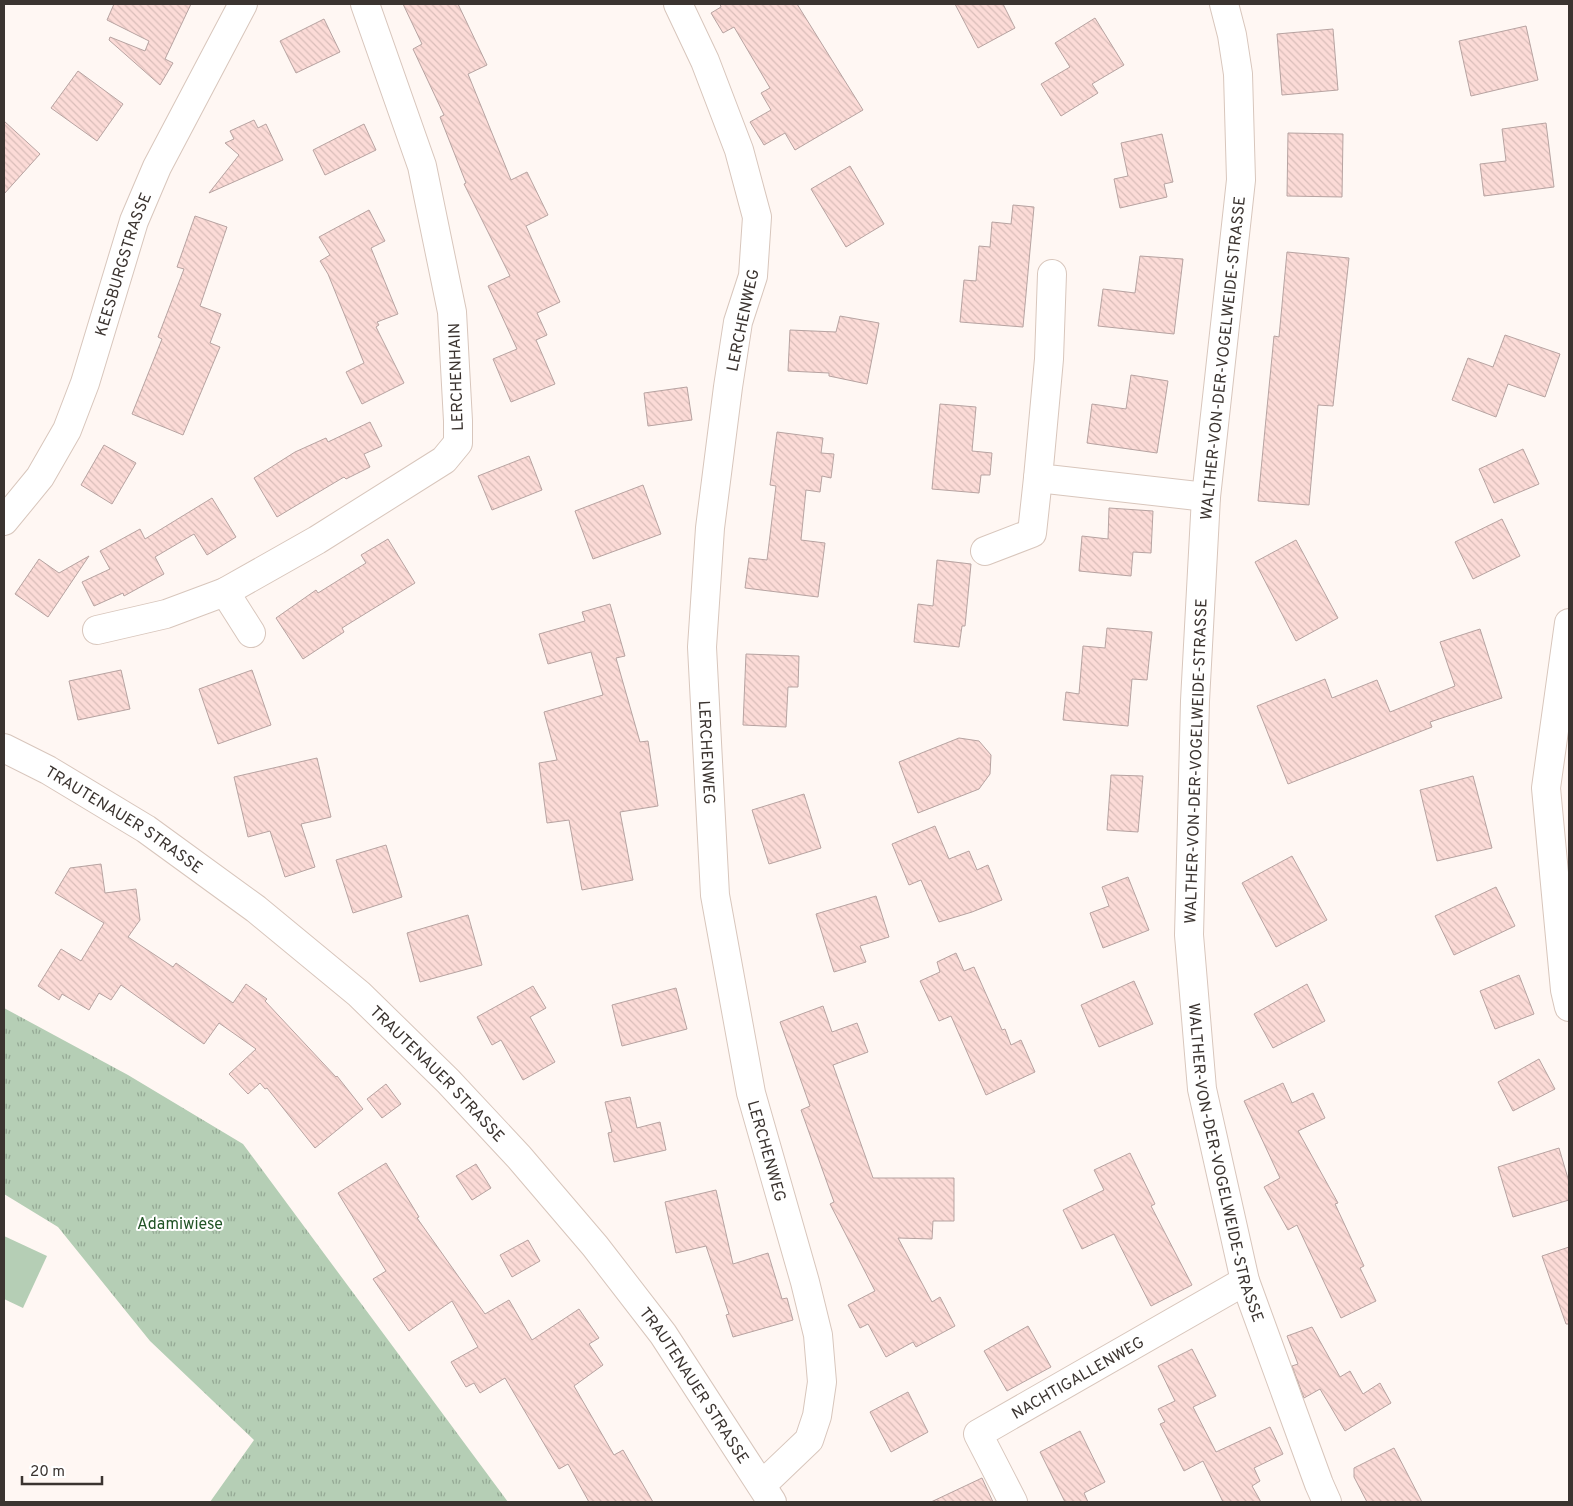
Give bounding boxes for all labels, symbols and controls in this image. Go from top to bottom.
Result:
street label: KEESBURGSTRASSE [92,190,157,339]
street label: WALTHER-VON-DER-VOGELWEIDE-STRASSE [1197,195,1251,521]
street label: LERCHENWEG [723,267,765,374]
street label: LERCHENHAIN [445,323,469,431]
street label: WALTHER-VON-DER-VOGELWEIDE-STRASSE [1181,598,1213,924]
street label: LERCHENWEG [693,700,718,805]
street label: TRAUTENAUER STRASSE [41,763,206,879]
street label: TRAUTENAUER STRASSE [365,1002,508,1147]
street label: WALTHER-VON-DER-VOGELWEIDE-STRASSE [1183,1002,1267,1325]
street label: LERCHENWEG [742,1098,790,1204]
park label: Adamiwiese [137,1215,223,1235]
street label: TRAUTENAUER STRASSE [634,1304,752,1468]
street label: NACHTIGALLENWEG [1009,1333,1148,1425]
scale bar [22,1454,102,1486]
text: 20 m [30,1463,65,1482]

